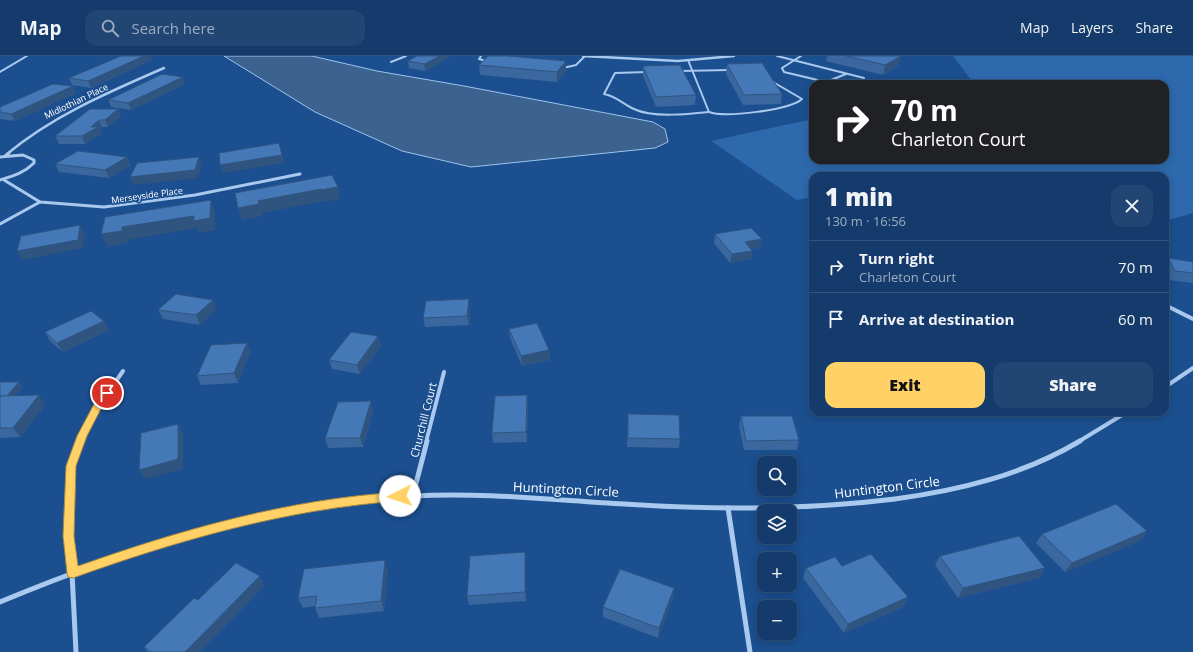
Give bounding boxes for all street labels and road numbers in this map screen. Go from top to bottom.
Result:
street label: Midlothian Place [42,80,110,122]
street label: Merseyside Place [110,184,184,206]
street label: Churchill Court [406,381,440,459]
street label: Huntington Circle [833,472,941,502]
street label: Huntington Circle [513,477,619,501]

